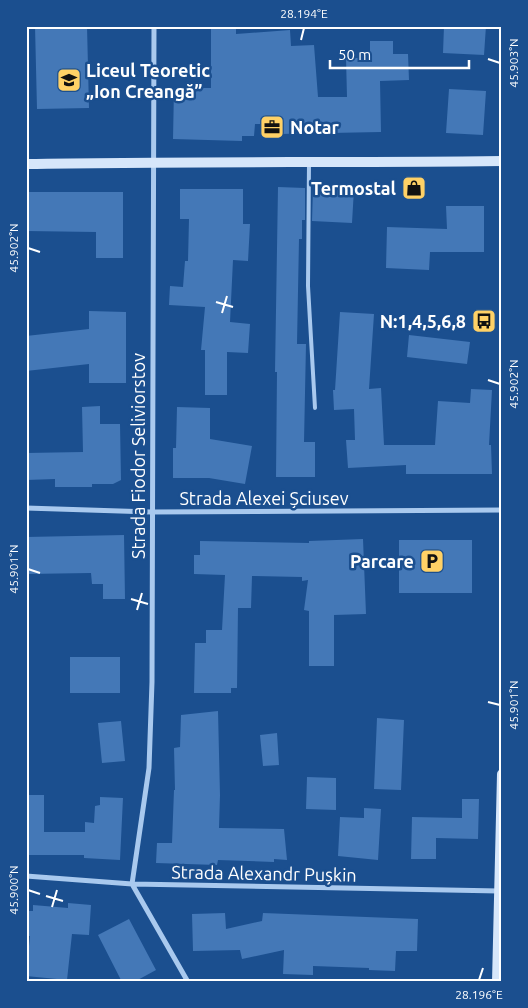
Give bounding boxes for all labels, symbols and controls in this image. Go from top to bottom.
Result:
text: 28.194°E [280,7,328,20]
scale bar [330,38,469,70]
text: 45.903°N [507,38,520,88]
text: 50 m [338,46,371,63]
place label: Liceul Teoretic „Ion Creangă” [86,60,210,101]
school or university icon: Liceul Teoretic „Ion Creangă” [56,67,82,93]
office icon: Notar [259,114,285,140]
place label: Notar [290,117,340,137]
shop icon: Termostal [401,175,427,201]
place label: Termostal [311,178,397,198]
text: 45.902°N [7,223,20,273]
bus stop icon: N:1,4,5,6,8 [471,308,497,334]
place label: N:1,4,5,6,8 [380,311,466,331]
street label: Strada Fiodor Seliviorstov [128,353,148,559]
text: 45.902°N [507,359,520,409]
street label: Strada Alexei Șciusev [179,488,349,508]
text: 45.901°N [7,544,20,594]
parking icon: Parcare [419,548,445,574]
place label: Parcare [350,551,414,571]
text: 45.901°N [507,680,520,730]
street label: Strada Alexandr Pușkin [171,861,357,885]
text: 45.900°N [7,865,20,915]
text: 28.196°E [455,988,503,1001]

